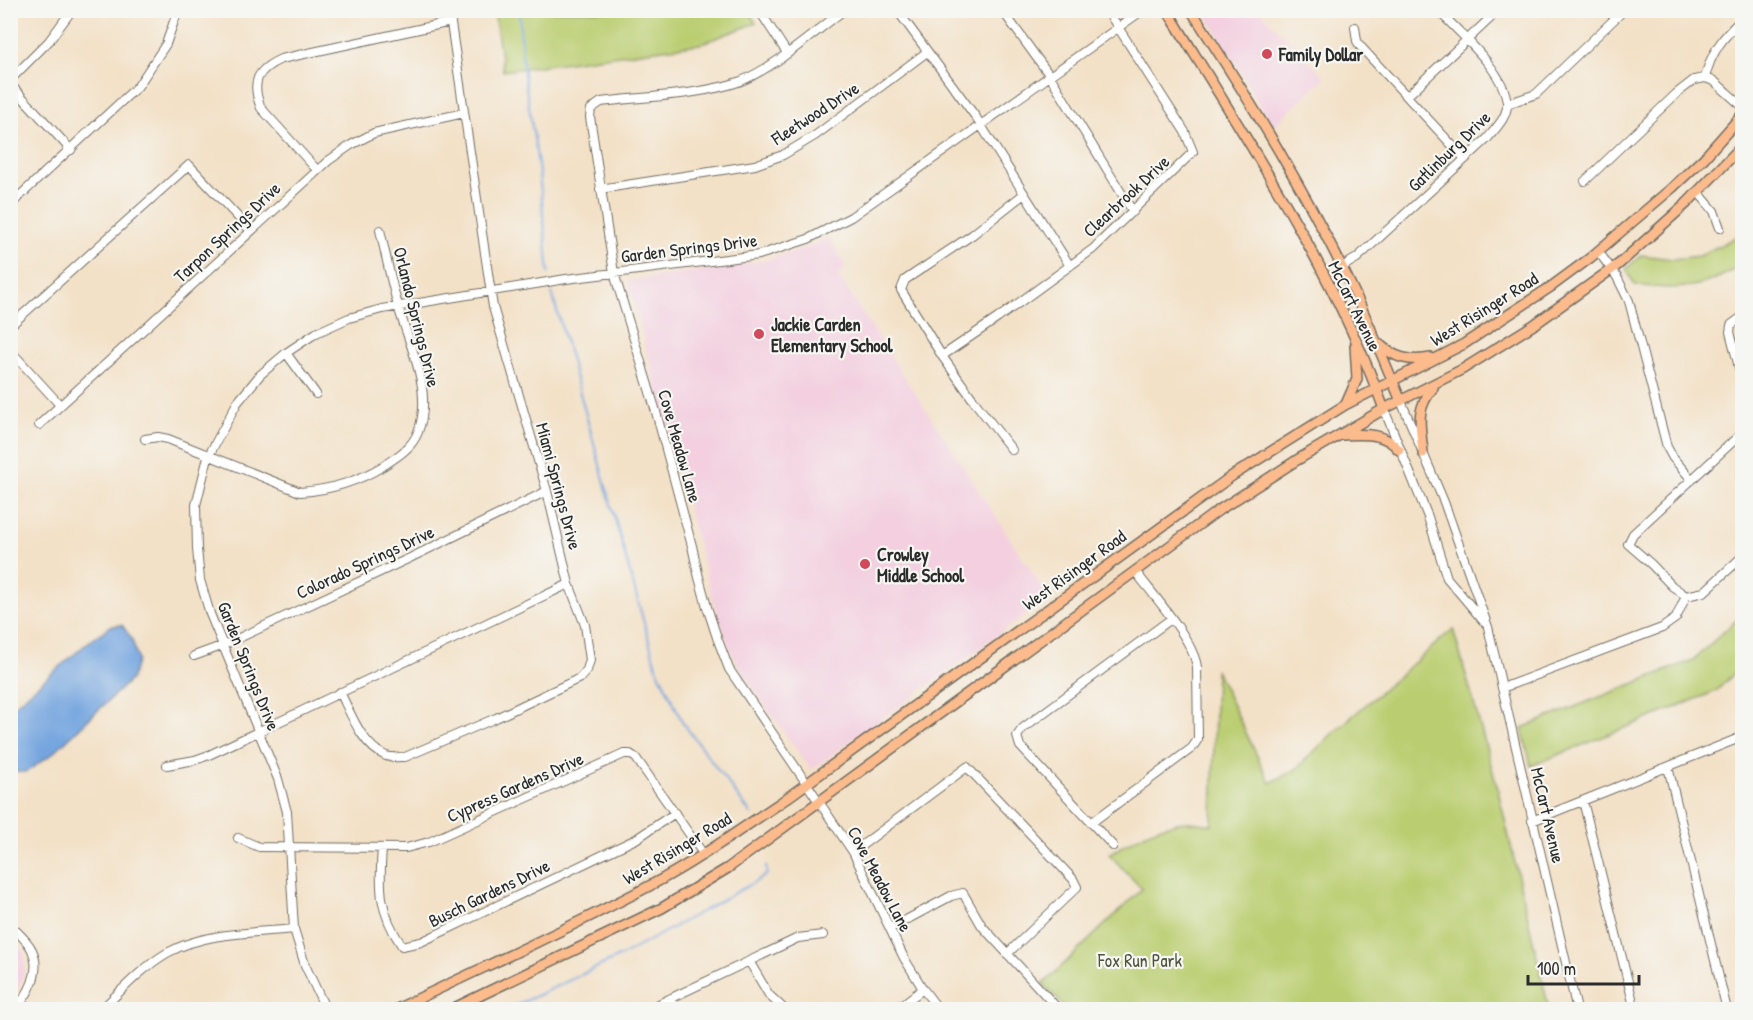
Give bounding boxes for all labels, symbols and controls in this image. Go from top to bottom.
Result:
place label: Family Dollar [1278,42,1363,68]
marker: Family Dollar [1260,47,1274,61]
street label: Fleetwood Drive [765,75,864,151]
street label: Gatlinburg Drive [1402,105,1496,197]
street label: Clearbrook Drive [1077,149,1175,243]
street label: Tarpon Springs Drive [168,176,286,288]
street label: Garden Springs Drive [619,227,759,269]
street label: Orlando Springs Drive [388,244,446,390]
street label: McCart Avenue [1322,257,1388,355]
street label: West Risinger Road [1425,266,1543,352]
place label: Jackie Carden Elementary School [771,312,894,359]
marker: Jackie Carden Elementary School [752,327,766,341]
street label: Cove Meadow Lane [652,387,708,505]
street label: Miami Springs Drive [530,420,588,552]
street label: Colorado Springs Drive [292,519,438,605]
street label: West Risinger Road [1017,524,1131,616]
place label: Crowley Middle School [877,542,965,588]
marker: Crowley Middle School [858,557,872,571]
street label: Garden Springs Drive [212,598,286,734]
street label: Cypress Gardens Drive [443,746,587,828]
street label: McCart Avenue [1525,765,1571,865]
street label: West Risinger Road [618,806,736,890]
street label: Cove Meadow Lane [842,822,918,936]
street label: Busch Gardens Drive [424,853,554,933]
park label: Fox Run Park [1097,948,1183,973]
scale bar [1528,948,1639,986]
text: 100 m [1537,956,1576,981]

